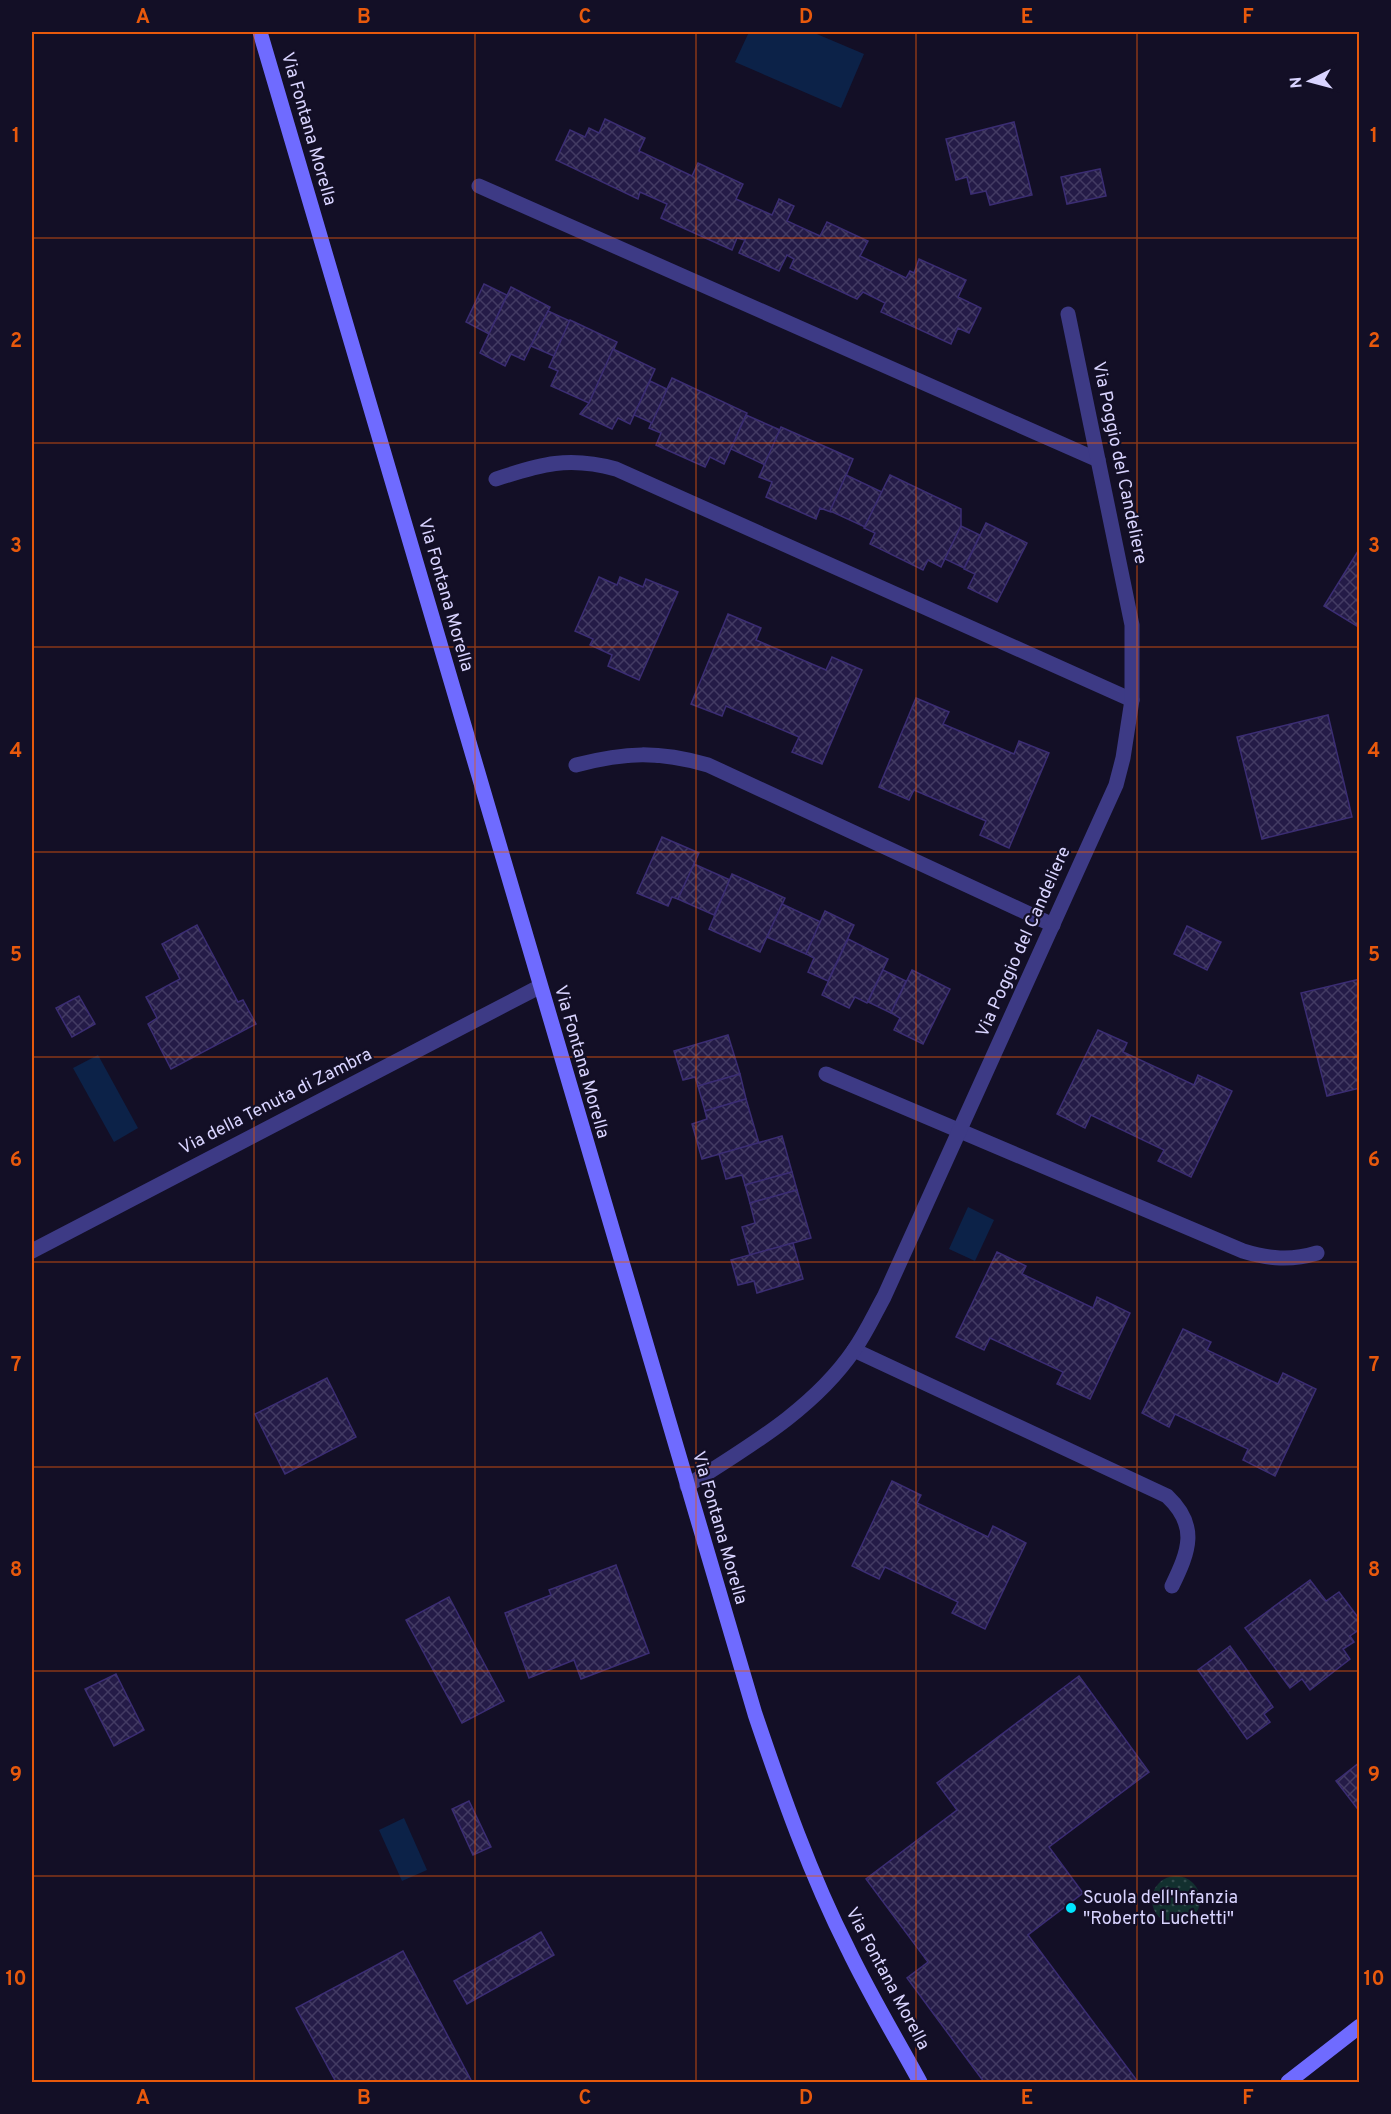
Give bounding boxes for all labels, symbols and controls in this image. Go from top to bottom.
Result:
text: A [136,5,150,31]
text: B [357,5,371,31]
text: C [579,5,591,31]
text: D [799,5,813,31]
text: E [1021,5,1033,31]
text: F [1242,5,1254,31]
street label: Via Fontana Morella [275,50,341,208]
north arrow [1280,51,1340,111]
text: N [1287,76,1308,89]
text: 1 [12,124,20,150]
text: 1 [1370,124,1378,150]
text: 2 [10,329,22,355]
text: 2 [1368,329,1380,355]
street label: Via Poggio del Candeliere [1086,360,1152,566]
street label: Via Fontana Morella [412,516,478,674]
text: 3 [10,534,22,560]
text: 3 [1368,534,1380,560]
text: 4 [10,739,22,765]
text: 4 [1368,739,1380,765]
street label: Via Poggio del Candeliere [972,843,1076,1041]
text: 5 [10,943,22,969]
text: 5 [1368,943,1380,969]
street label: Via Fontana Morella [548,983,614,1141]
street label: Via della Tenuta di Zambra [176,1043,376,1161]
text: 6 [10,1148,22,1174]
text: 6 [1368,1148,1380,1174]
text: 7 [11,1353,21,1379]
text: 7 [1369,1353,1379,1379]
street label: Via Fontana Morella [686,1449,752,1607]
text: 8 [10,1558,22,1584]
text: 8 [1368,1558,1380,1584]
text: 9 [10,1763,22,1789]
text: 9 [1368,1763,1380,1789]
place label: Scuola dell'Infanzia "Roberto Luchetti" [1083,1887,1238,1931]
marker: Scuola dell'Infanzia "Roberto Luchetti" [1064,1901,1078,1915]
street label: Via Fontana Morella [840,1904,934,2054]
text: 10 [5,1967,27,1993]
text: 10 [1363,1967,1385,1993]
text: A [136,2086,150,2112]
text: B [357,2086,371,2112]
text: C [579,2086,591,2112]
text: D [799,2086,813,2112]
text: E [1021,2086,1033,2112]
text: F [1242,2086,1254,2112]

